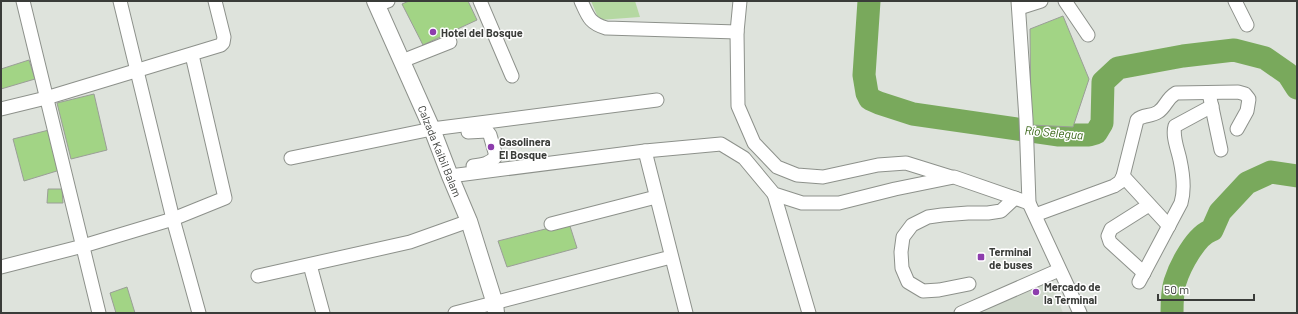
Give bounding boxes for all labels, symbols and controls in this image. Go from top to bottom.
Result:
place label: Hotel del Bosque [441,26,523,39]
marker: Hotel del Bosque [428,27,438,37]
street label: Calzada Kaibil Balam [416,103,464,199]
water label: Río Selegua [1024,122,1084,142]
place label: Gasolinera El Bosque [499,135,551,161]
marker: Gasolinera El Bosque [486,142,496,152]
place label: Terminal de buses [989,245,1033,271]
marker: Terminal de buses [976,252,986,262]
scale bar [1158,276,1254,302]
place label: Mercado de la Terminal [1044,280,1100,306]
text: 50 m [1164,282,1189,296]
marker: Mercado de la Terminal [1031,287,1041,297]

